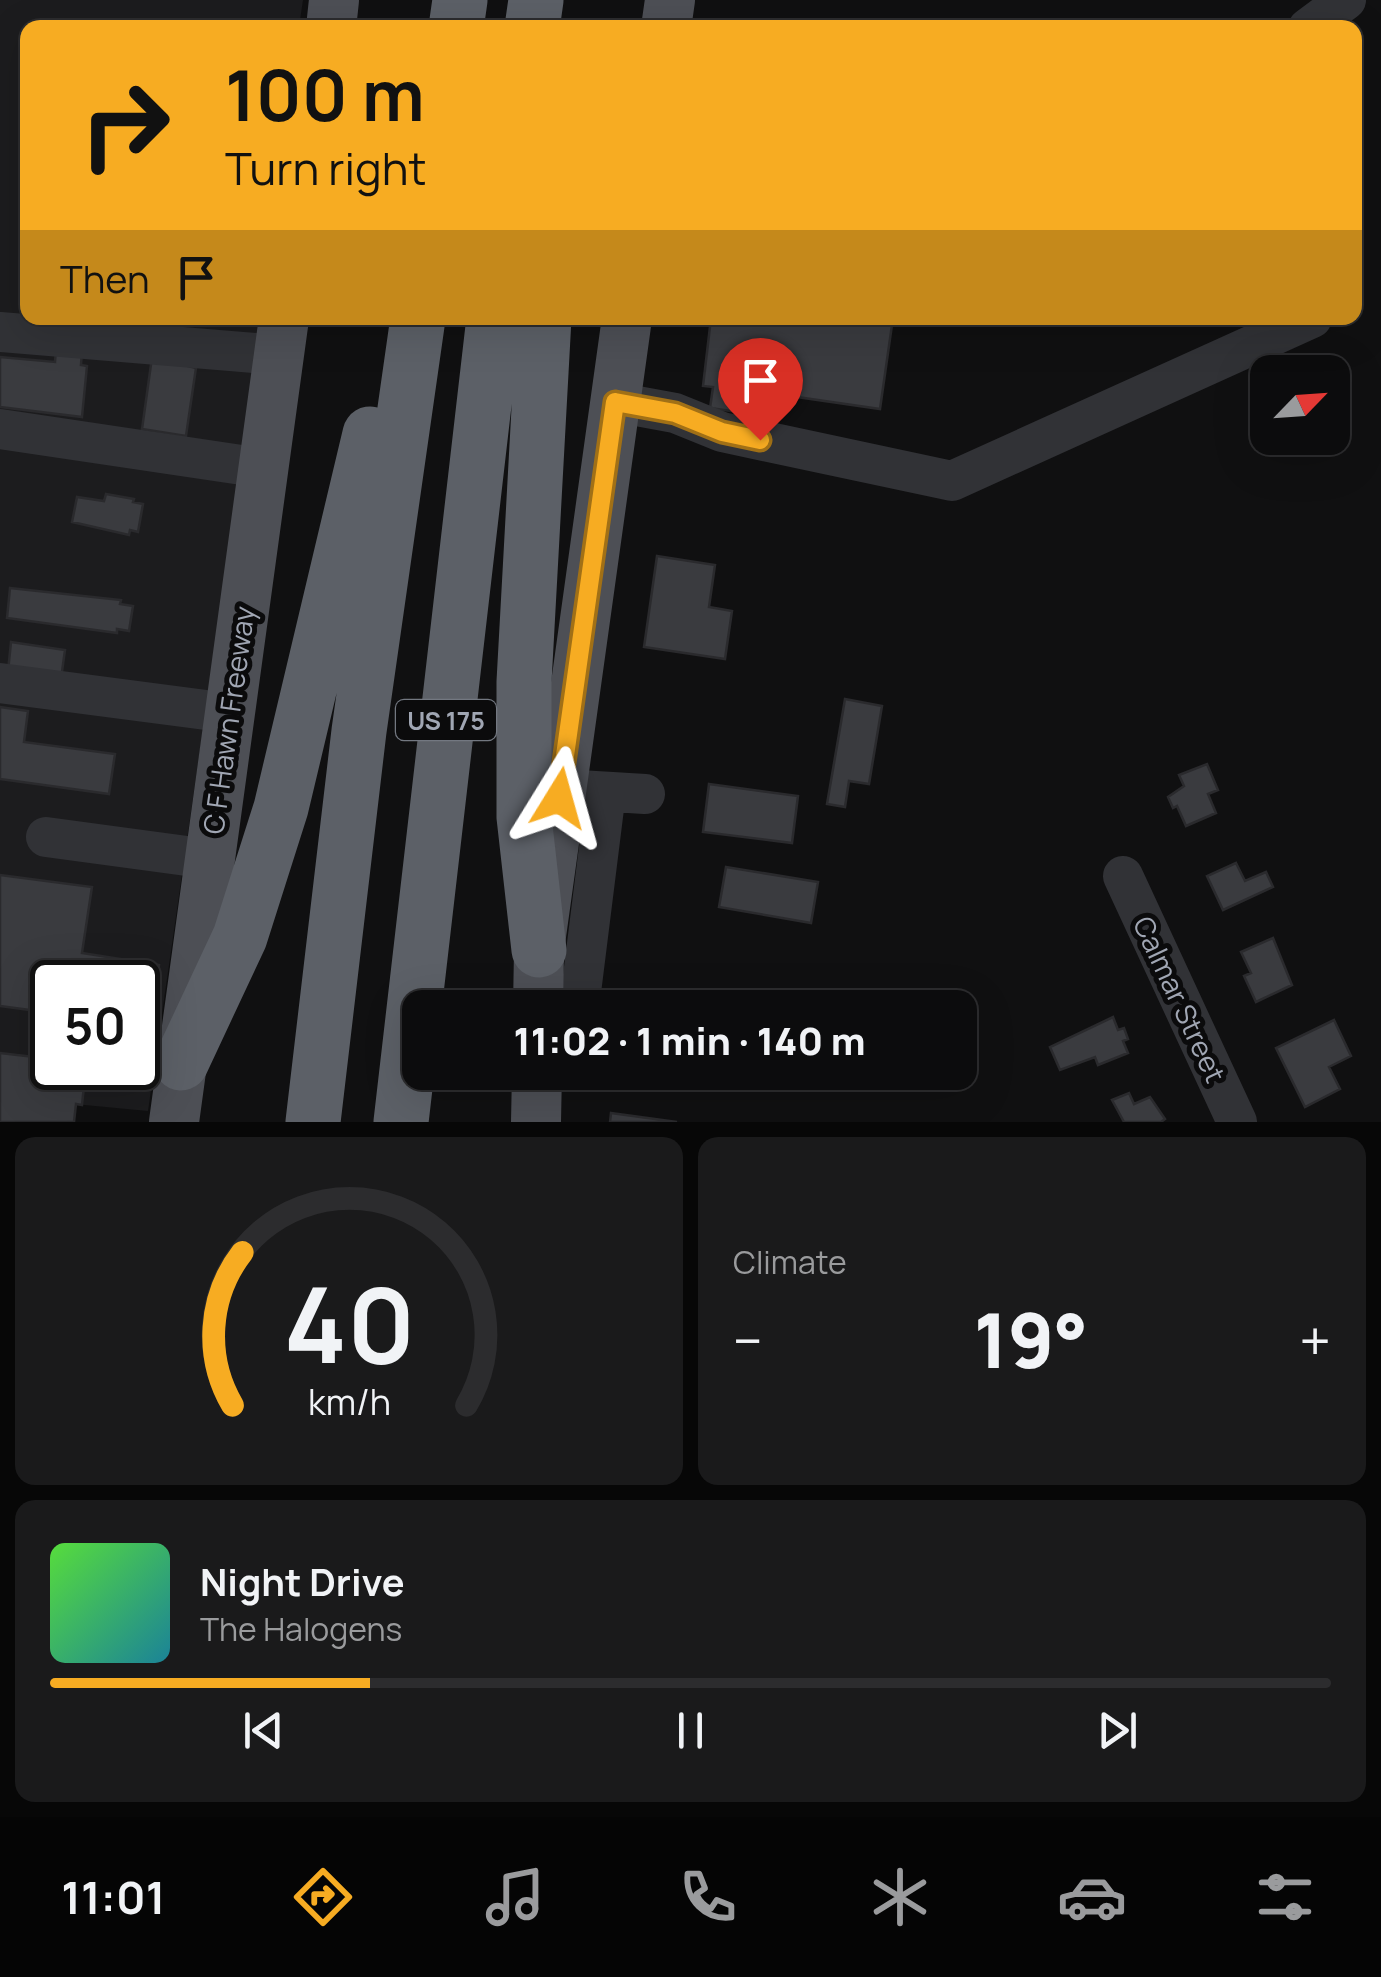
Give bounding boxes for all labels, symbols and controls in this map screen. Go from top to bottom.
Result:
text: 100 m [225,46,425,142]
icon: right [60,60,190,190]
text: Turn right [225,137,426,199]
icon: arrive [169,250,224,305]
text: Then [60,252,149,304]
pin [718,338,803,441]
icon: arrive [733,353,788,408]
north arrow [1250,355,1350,455]
map controls [1250,355,1350,455]
street label: C F Hawn Freeway [193,604,263,836]
road number: US 175 [396,700,496,740]
position arrow [507,746,611,850]
street label: Calmar Street [1125,910,1235,1088]
speed limit sign: 50 [30,960,160,1090]
text: 11:02 · 1 min · 140 m [513,1014,866,1066]
text: Climate [733,1240,847,1284]
text: 40 [283,1252,415,1394]
text: 19° [974,1288,1088,1391]
text: − [733,1302,763,1378]
text: + [1299,1302,1331,1378]
text: km/h [307,1377,391,1426]
text: Night Drive [200,1555,405,1607]
text: The Halogens [200,1607,402,1651]
icon: previous [236,1703,291,1758]
icon: pause [663,1703,718,1758]
icon: next [1090,1703,1145,1758]
icon: directions [288,1862,358,1932]
icon: music [480,1862,550,1932]
icon: phone [673,1862,743,1932]
icon: climate [865,1862,935,1932]
icon: car [1057,1862,1127,1932]
icon: filters [1250,1862,1320,1932]
text: 11:01 [61,1866,165,1928]

